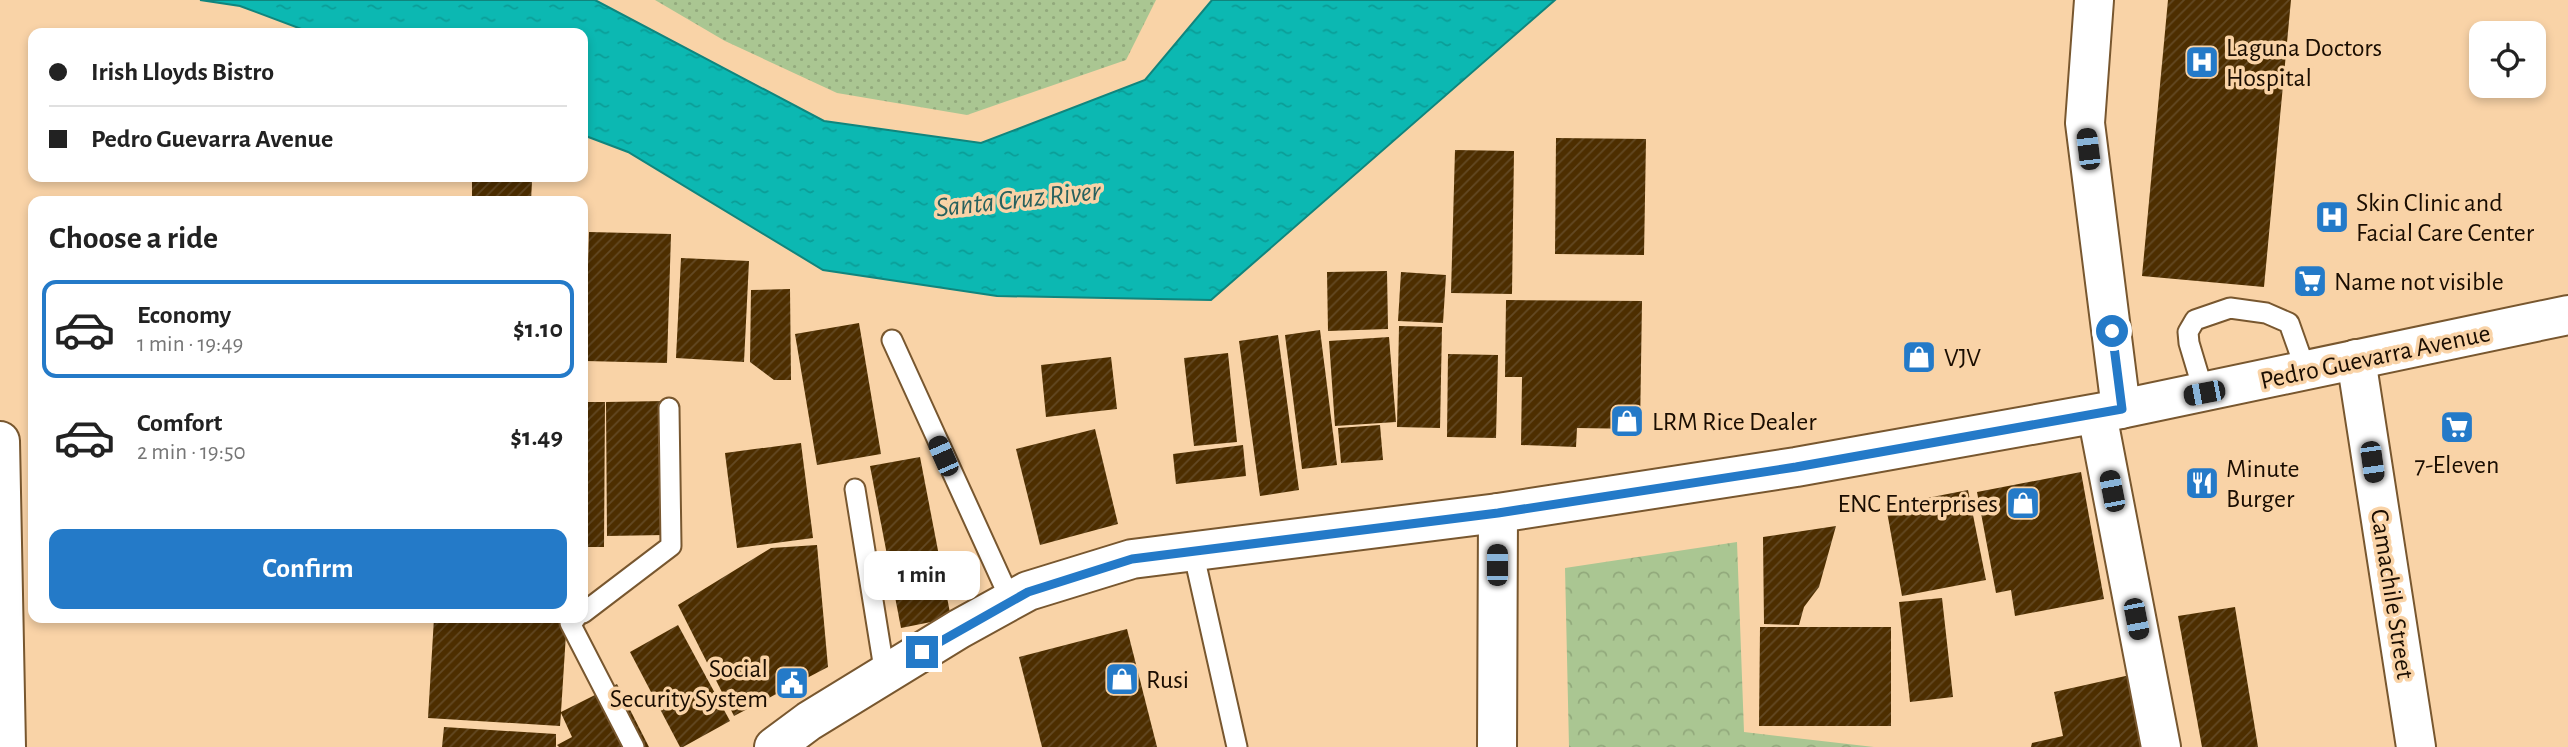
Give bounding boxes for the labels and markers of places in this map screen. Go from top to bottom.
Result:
place label: Laguna Doctors Hospital [2226,35,2382,91]
hospital icon: Laguna Doctors Hospital [2183,43,2221,81]
place label: Skin Clinic and Facial Care Center [2356,190,2535,246]
hospital icon: Skin Clinic and Facial Care Center [2313,198,2351,236]
supermarket icon: Name not visible [2291,262,2329,300]
place label: Name not visible [2334,269,2504,295]
shop icon: VJV [1900,338,1938,376]
place label: VJV [1944,345,1981,371]
shop icon: LRM Rice Dealer [1608,402,1646,440]
supermarket icon: 7-Eleven [2438,408,2476,446]
place label: LRM Rice Dealer [1652,409,1817,435]
place label: 7-Eleven [2415,452,2500,478]
place label: Minute Burger [2226,456,2299,512]
restaurant icon: Minute Burger [2183,464,2221,502]
shop icon: ENC Enterprises [2004,484,2042,522]
place label: ENC Enterprises [1837,491,1998,517]
place label: Social Security System [610,656,768,712]
shop icon: Rusi [1103,660,1141,698]
public building icon: Social Security System [773,664,811,702]
place label: Rusi [1146,667,1189,693]

